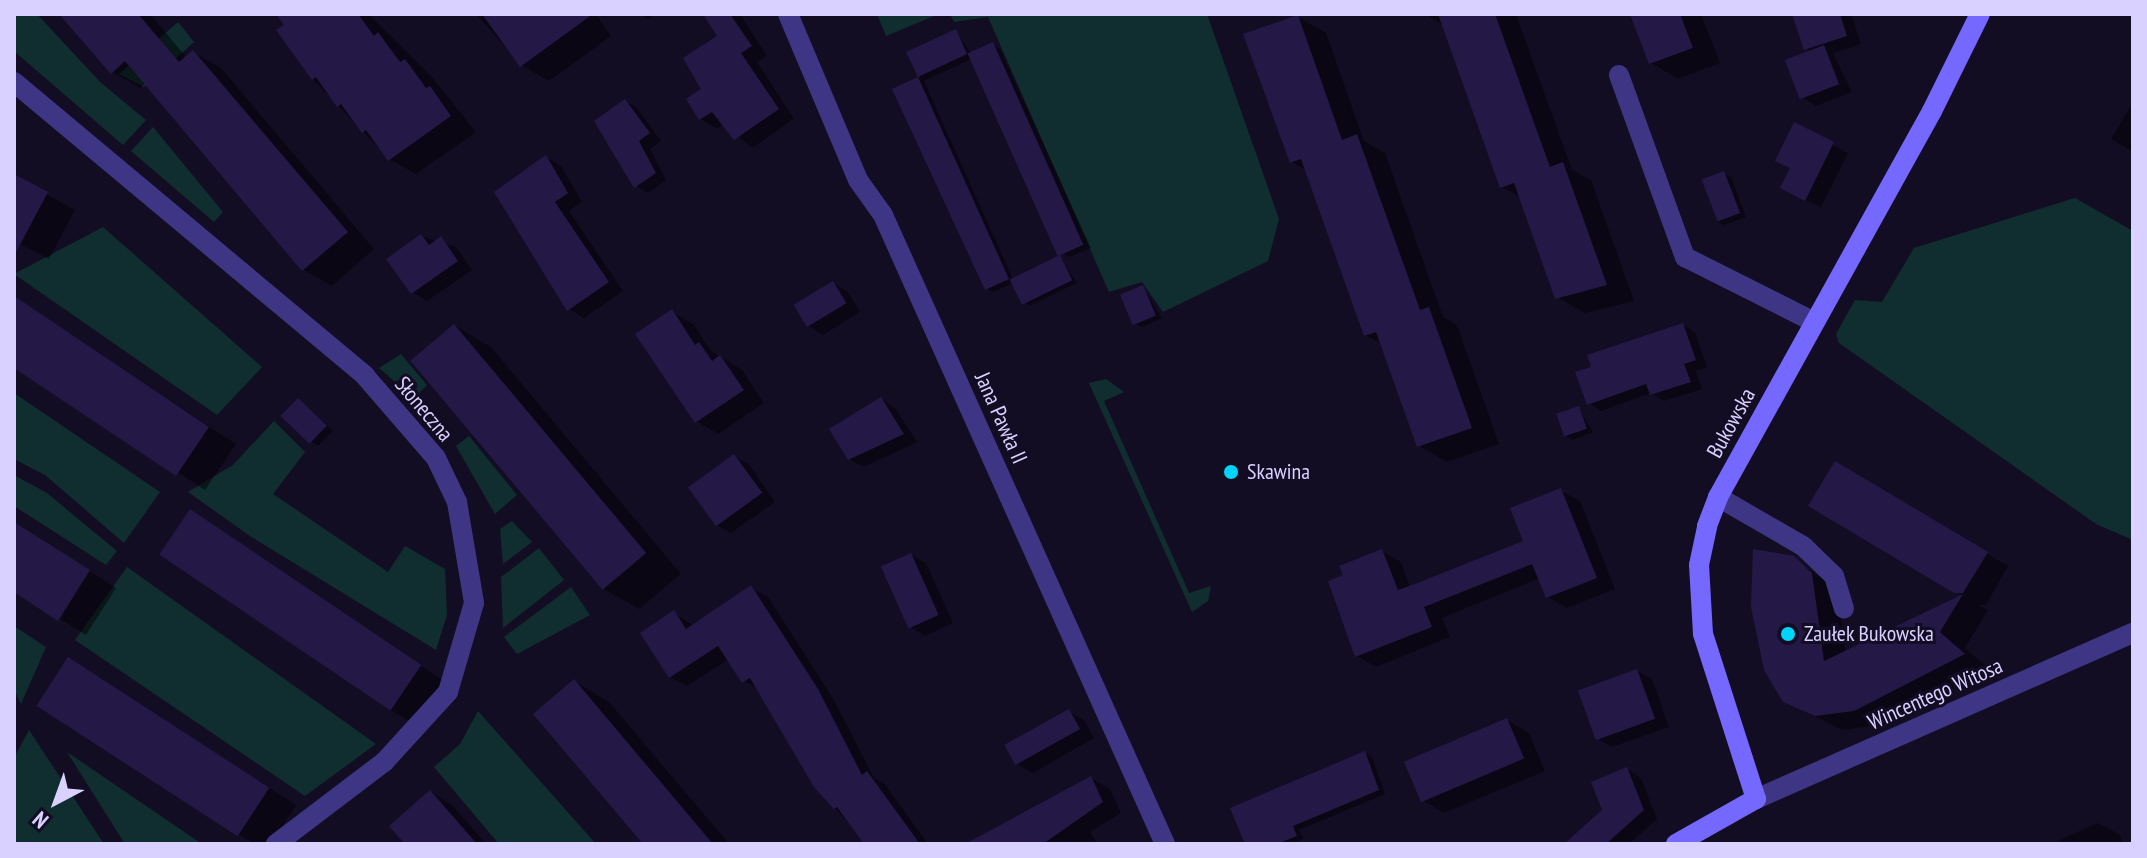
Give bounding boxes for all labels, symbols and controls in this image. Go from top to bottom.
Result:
street label: Jana Pawła II [969,368,1033,468]
street label: Słoneczna [389,371,459,447]
street label: Bukowska [1701,384,1761,462]
place label: Skawina [1247,459,1310,485]
marker: Skawina [1222,463,1240,481]
place label: Zaułek Bukowska [1804,621,1934,647]
marker: Zaułek Bukowska [1779,625,1797,643]
street label: Wincentego Witosa [1863,652,2007,736]
north arrow [16,762,96,842]
text: N [27,806,54,835]

